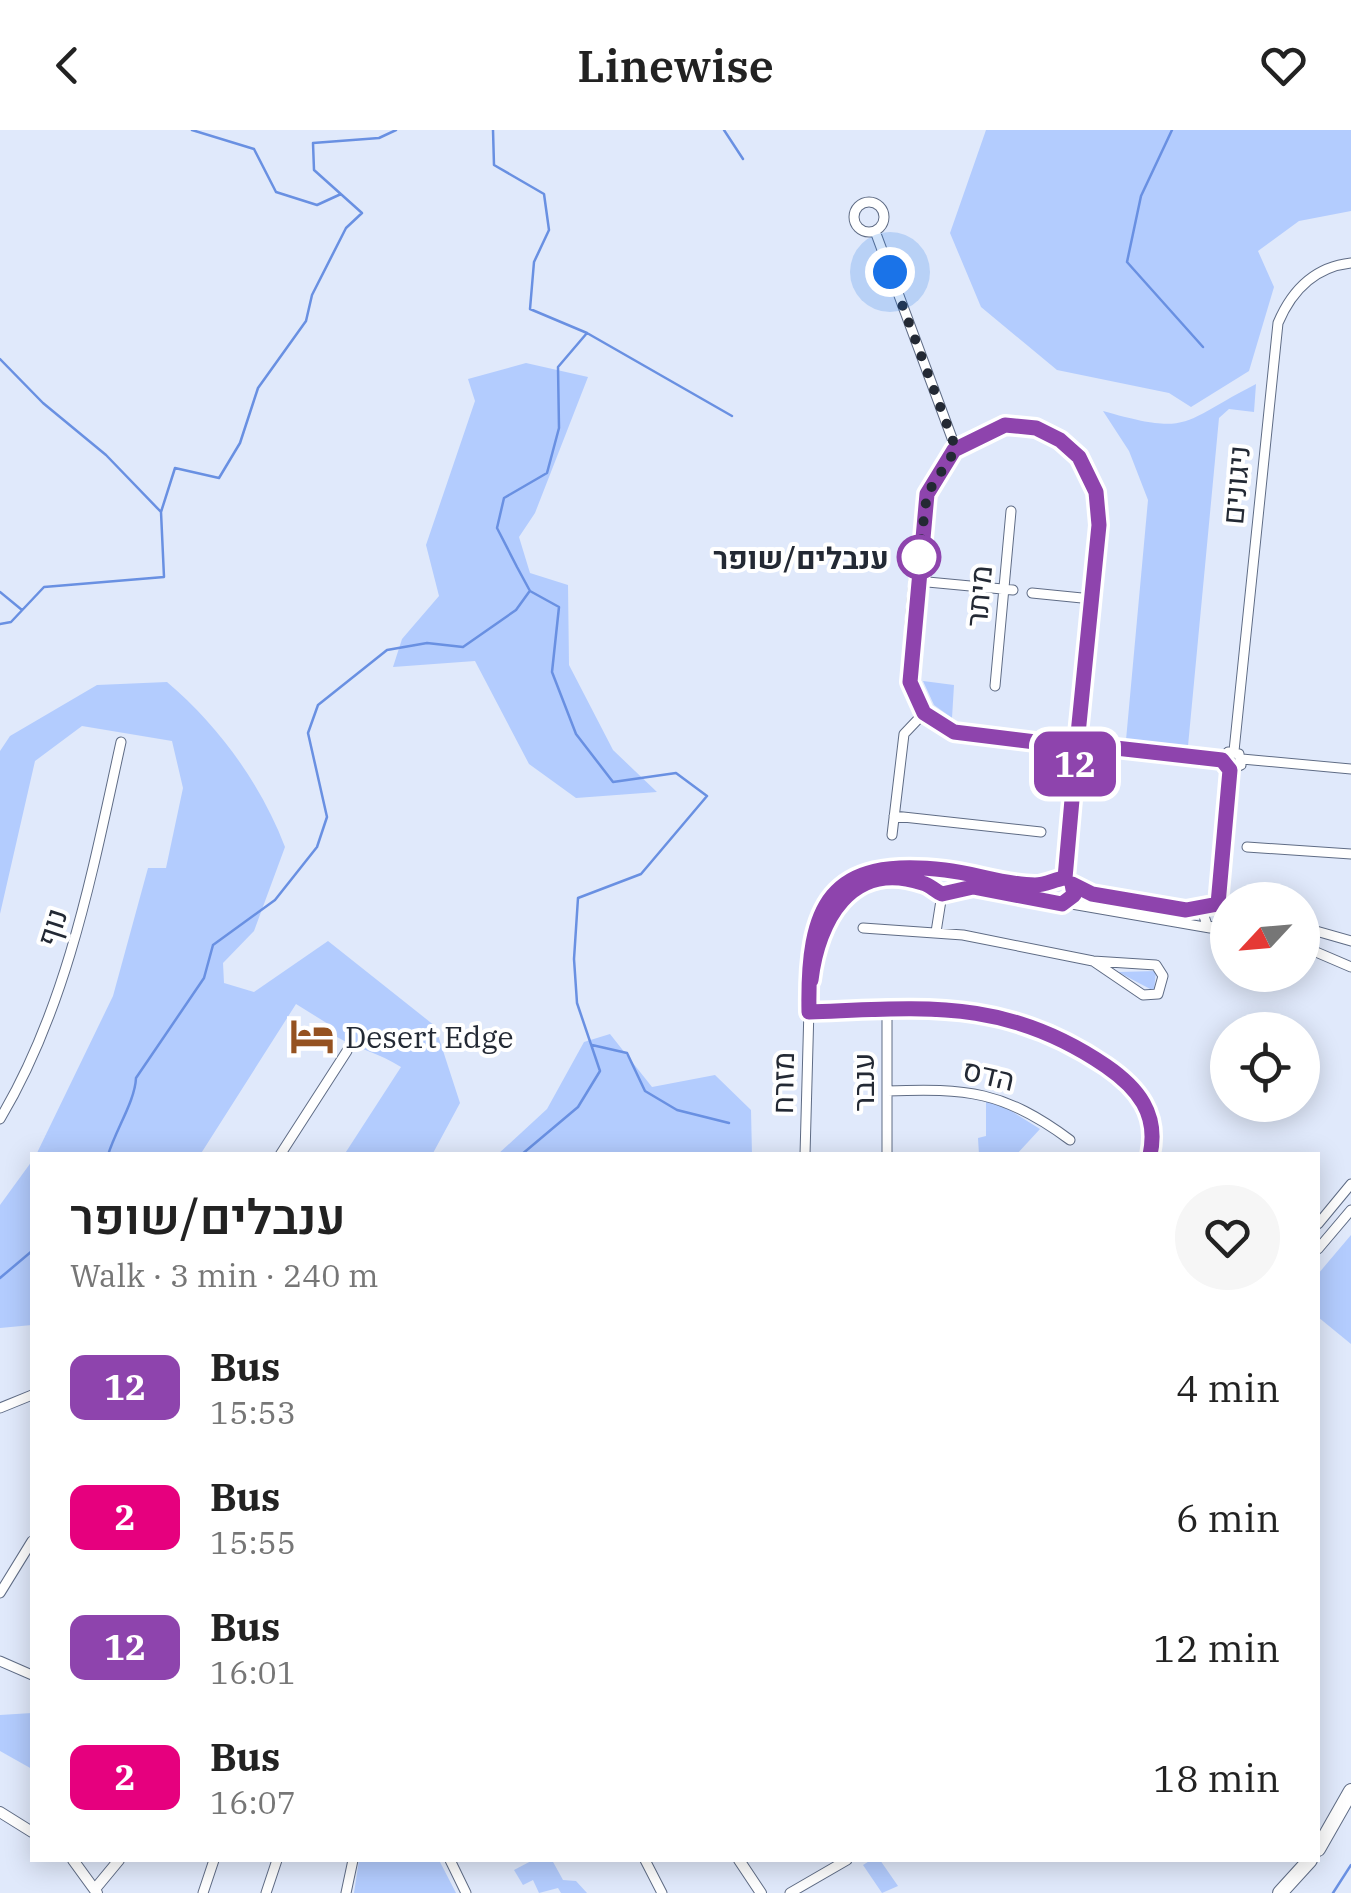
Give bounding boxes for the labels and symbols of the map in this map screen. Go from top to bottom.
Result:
your location [865,247,915,297]
street label: ניגונים [1212,444,1258,526]
marker: ענבלים/שופר [898,536,940,578]
place label: ענבלים/שופר [713,538,889,577]
street label: מיתר [956,564,1000,628]
line badge: 12 [1030,732,1120,796]
north arrow [1210,882,1320,992]
street label: נוף [27,903,75,951]
hotel icon: Desert Edge [288,1012,336,1060]
place label: Desert Edge [345,1017,514,1056]
street label: הדס [959,1049,1019,1099]
street label: מזרח [762,1051,802,1115]
street label: ענבר [843,1053,882,1111]

